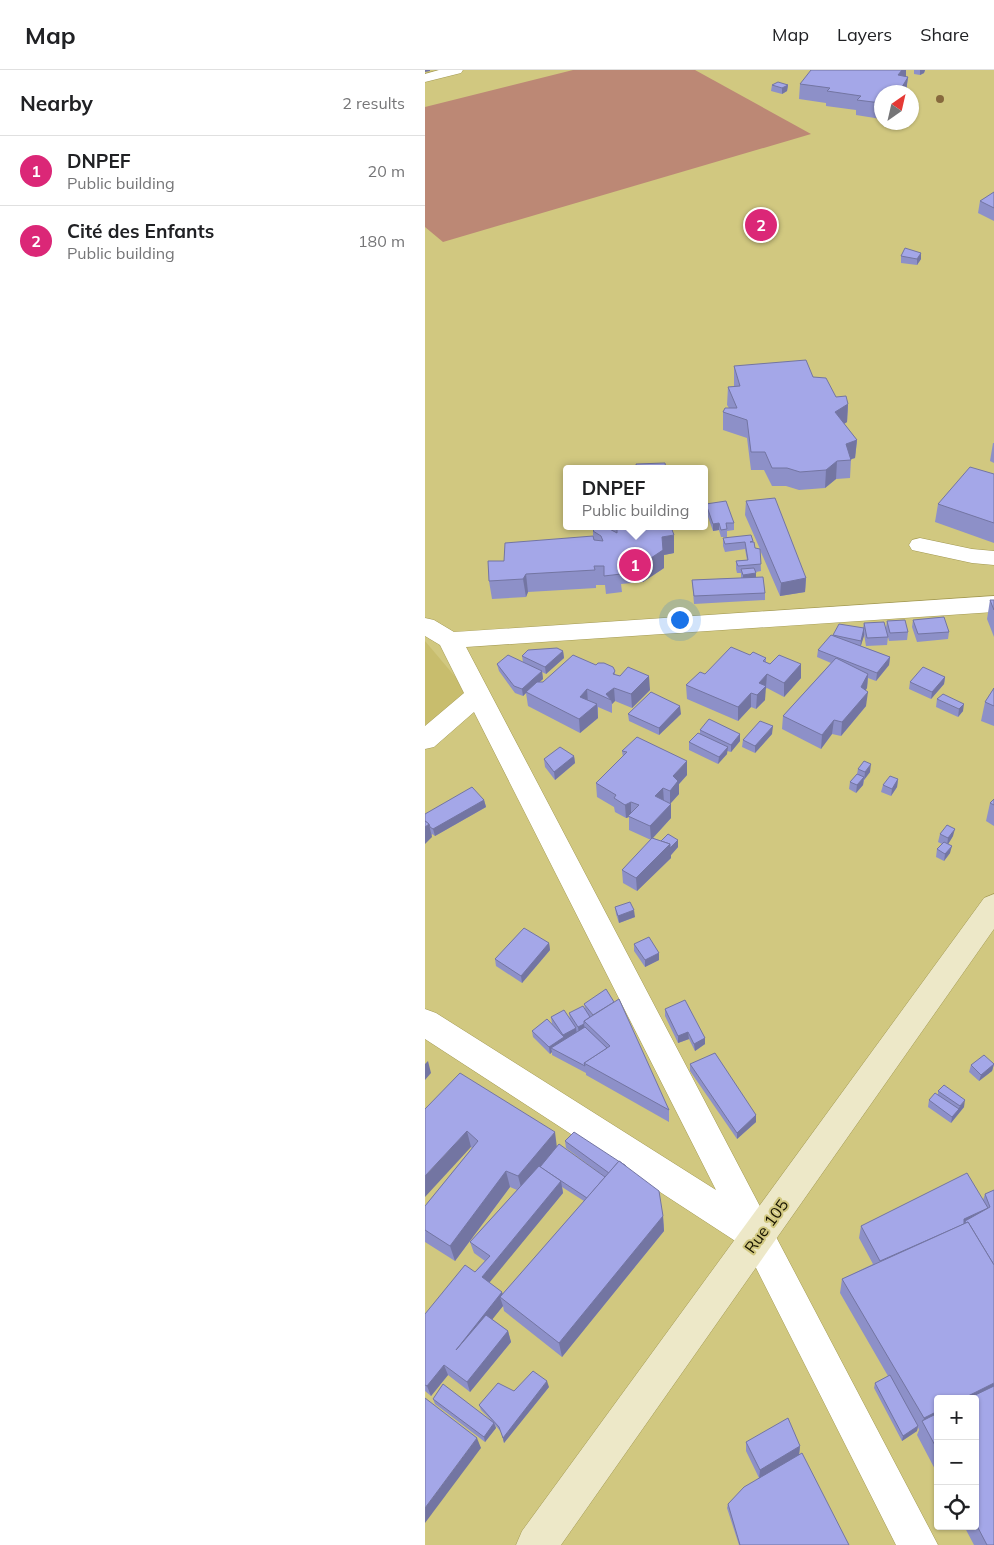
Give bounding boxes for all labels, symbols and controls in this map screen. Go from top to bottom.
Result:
text: Map [25,20,76,50]
text: Map [772,23,809,46]
text: Layers [837,23,892,46]
text: Share [920,23,969,46]
north arrow [874,85,919,130]
text: Nearby [20,90,93,116]
text: 2 results [342,93,405,113]
text: DNPEF [67,149,131,173]
text: 1 [31,161,41,181]
text: 20 m [368,161,405,181]
text: Public building [67,173,175,193]
pin: 2 [745,206,777,244]
text: Cité des Enfants [67,219,214,243]
text: 2 [31,231,41,251]
text: 180 m [358,231,405,251]
text: Public building [67,243,175,263]
popup [563,465,708,530]
text: DNPEF [582,476,645,500]
text: Public building [582,500,689,520]
pin: 1 [619,546,651,584]
your location [667,607,693,633]
street label: Rue 105 [740,1195,792,1257]
map controls [934,1395,979,1530]
button: + [934,1395,979,1440]
button: − [934,1440,979,1485]
button: locate [934,1485,979,1530]

